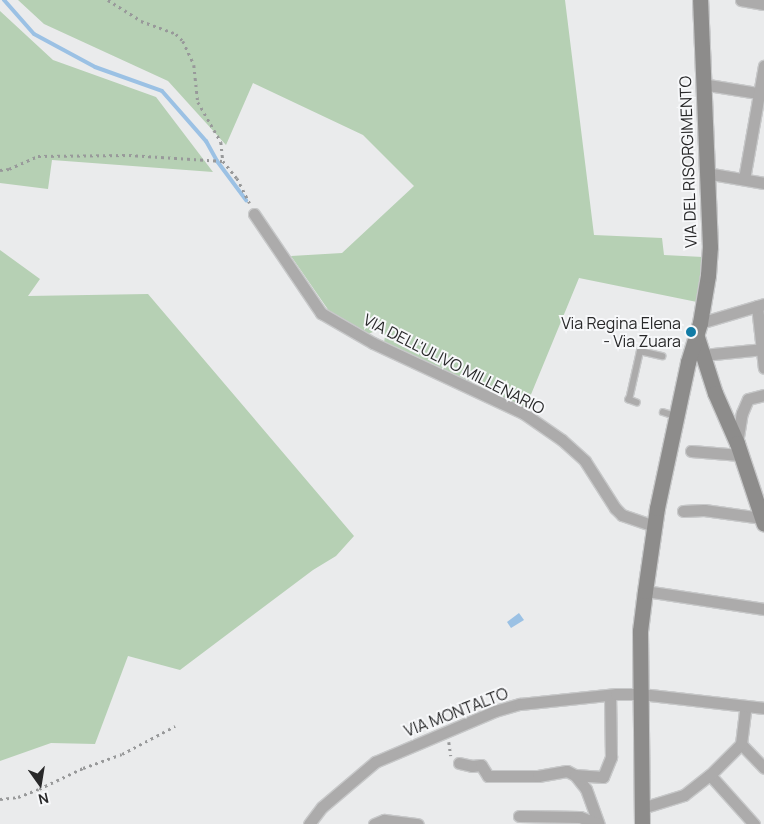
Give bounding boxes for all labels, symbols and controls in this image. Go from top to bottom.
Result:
street label: VIA DEL RISORGIMENTO [675,75,701,249]
street label: VIA DELL'ULIVO MILLENARIO [360,310,548,418]
place label: Via Regina Elena - Via Zuara [561,313,681,351]
marker: Via Regina Elena - Via Zuara [685,326,697,338]
street label: VIA MONTALTO [401,683,511,741]
north arrow [15,759,65,809]
text: N [36,789,51,809]

